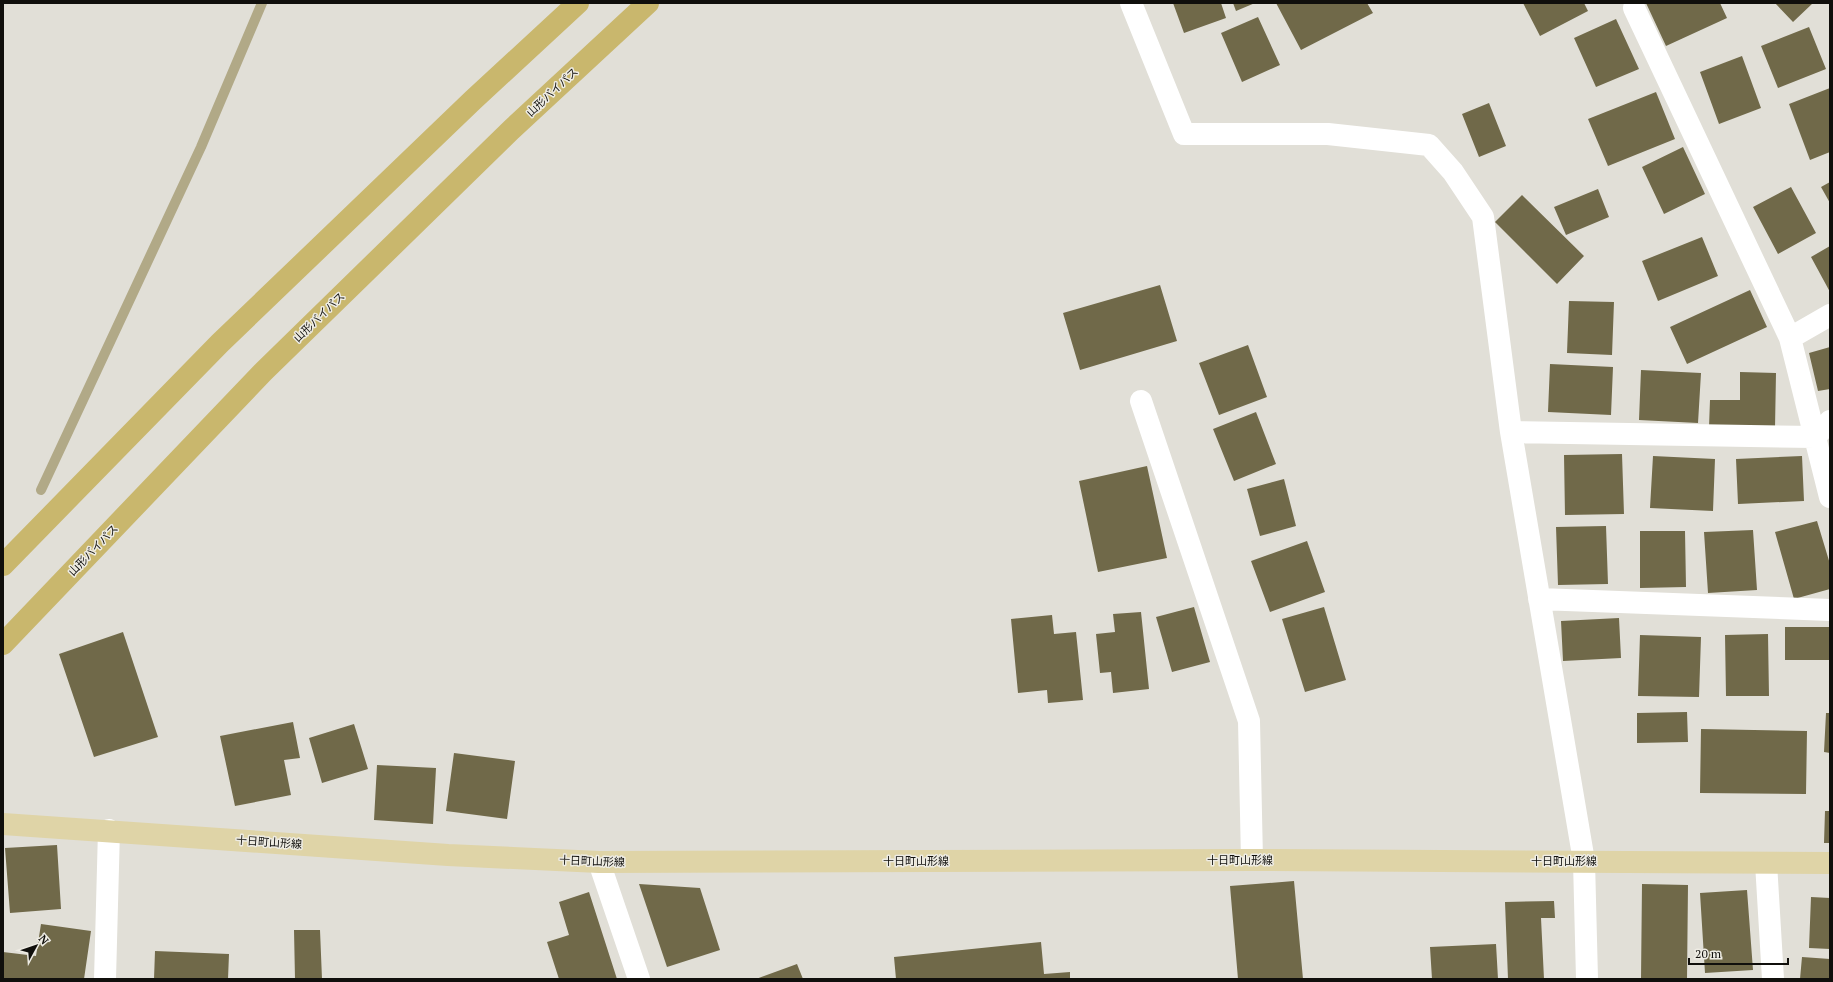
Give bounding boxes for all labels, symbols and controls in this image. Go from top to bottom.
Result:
street label: 山形バイパス [523,64,581,120]
street label: 山形バイパス [290,289,348,345]
street label: 山形バイパス [65,521,121,579]
street label: 十日町山形線 [236,833,302,851]
street label: 十日町山形線 [559,853,625,869]
street label: 十日町山形線 [1207,853,1273,867]
street label: 十日町山形線 [883,854,949,868]
street label: 十日町山形線 [1531,854,1597,868]
north arrow [16,926,56,966]
text: N [36,932,52,948]
scale bar [1689,940,1788,966]
text: 20 m [1695,946,1722,961]

